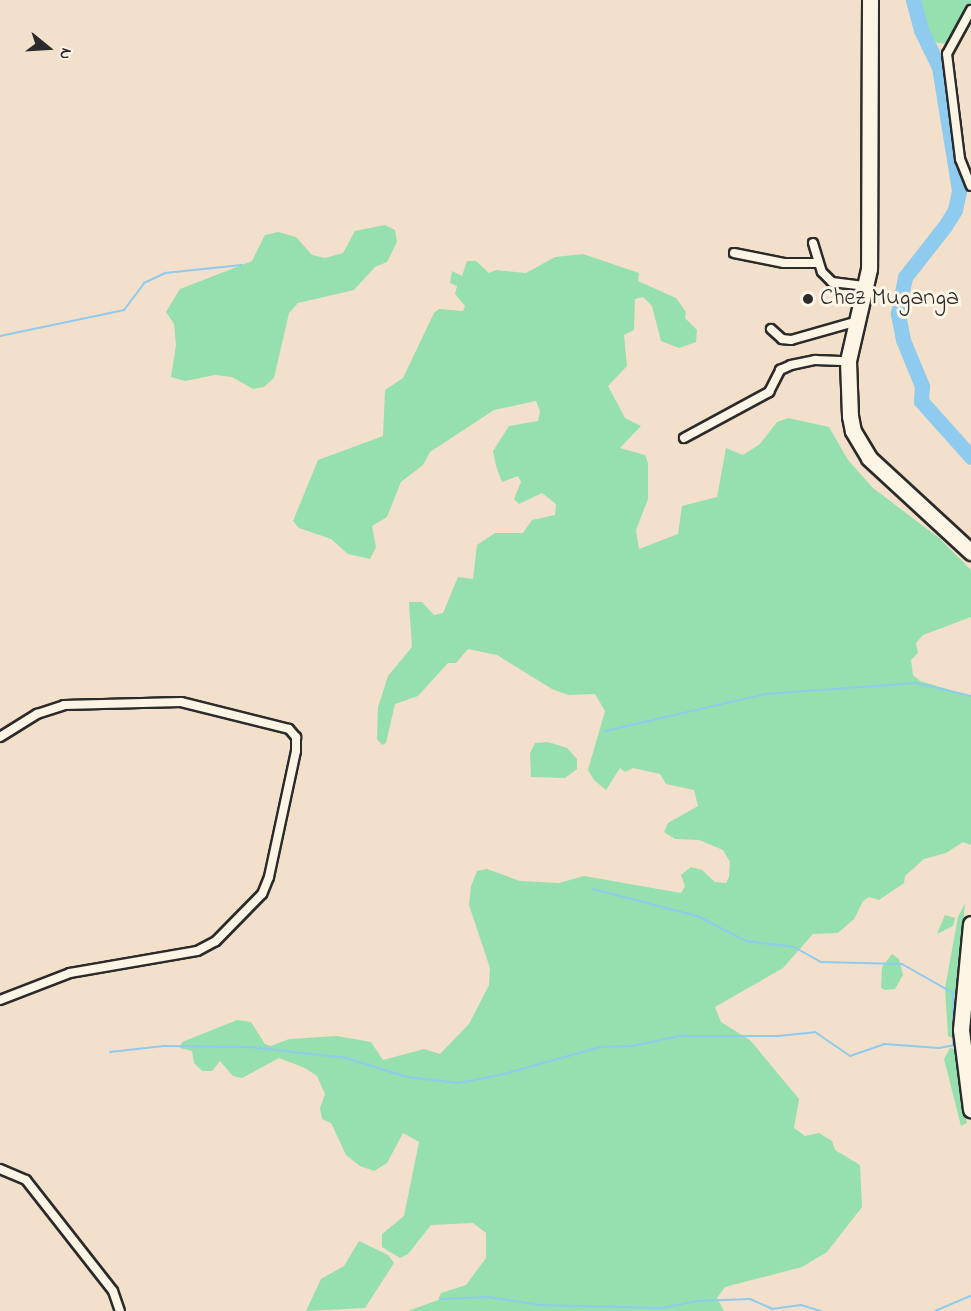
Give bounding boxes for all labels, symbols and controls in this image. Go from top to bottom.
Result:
north arrow [18,18,78,78]
text: N [52,45,78,62]
place label: Chez Muganga [820,285,959,313]
marker: Chez Muganga [801,292,815,306]

